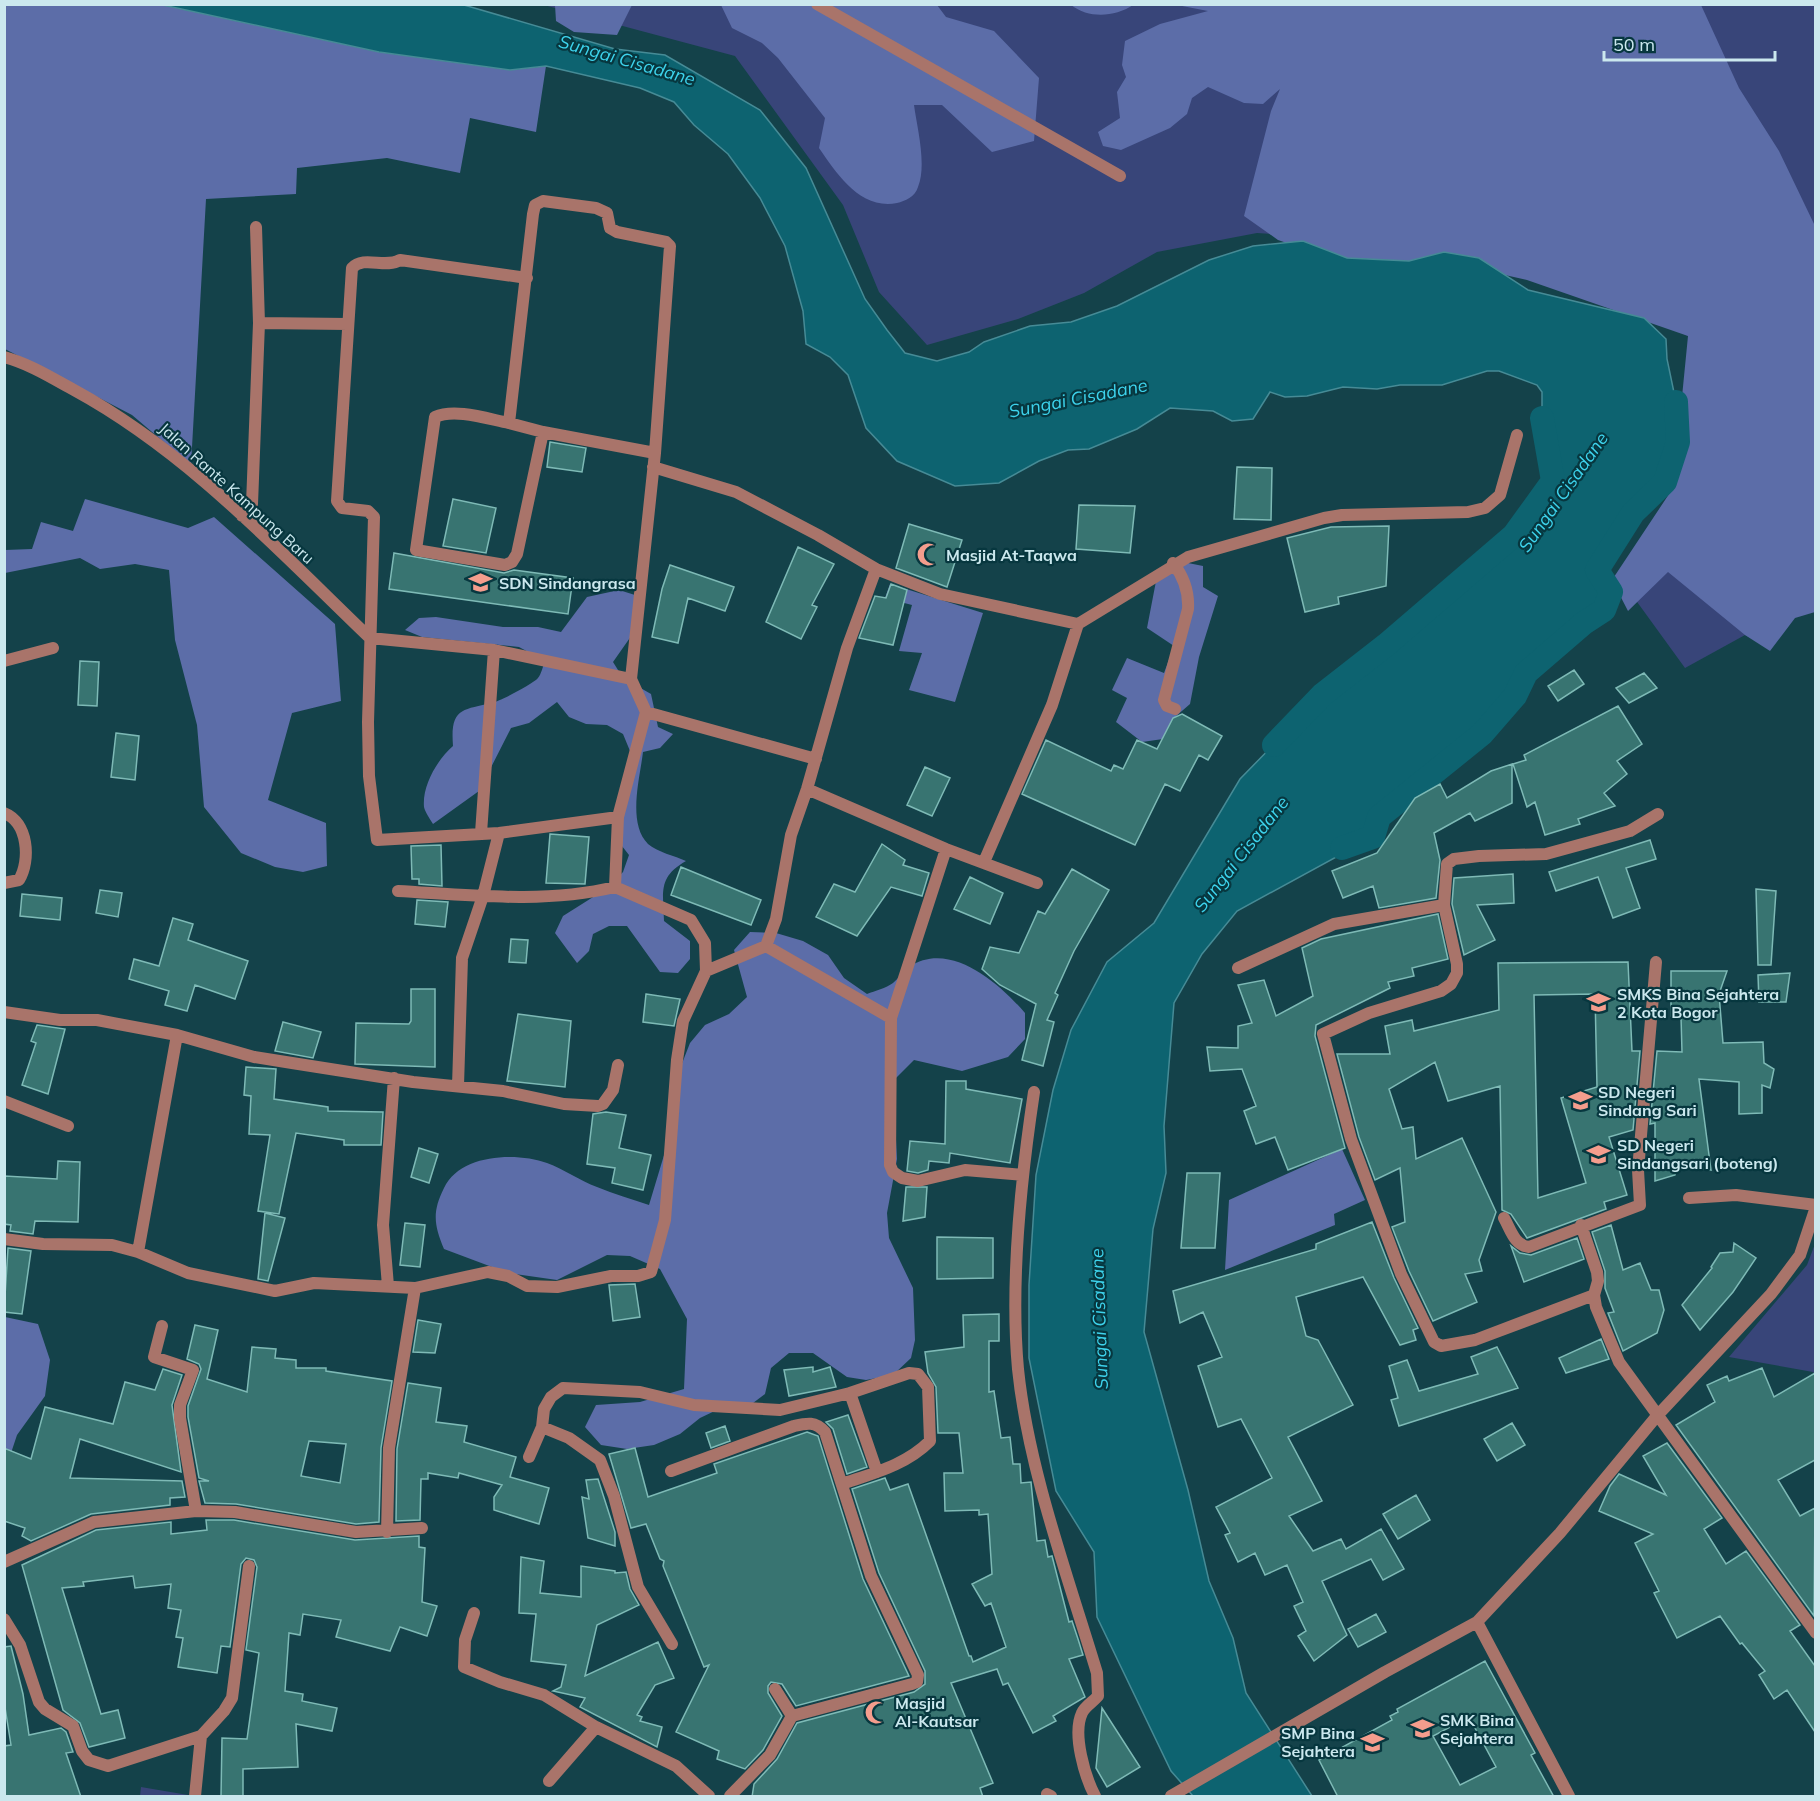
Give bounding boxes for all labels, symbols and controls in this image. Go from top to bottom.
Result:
scale bar [1604,24,1775,62]
water label: Sungai Cisadane [556,30,698,91]
text: 50 m [1613,33,1655,56]
water label: Sungai Cisadane [1007,373,1150,423]
street label: Jalan Rante Kampung Baru [155,418,319,568]
water label: Sungai Cisadane [1513,427,1613,556]
mosque icon: Masjid At-Taqwa [915,542,941,568]
place label: Masjid At-Taqwa [946,545,1077,565]
school or university icon: SDN Sindangrasa [468,570,494,596]
place label: SDN Sindangrasa [499,573,636,593]
water label: Sungai Cisadane [1189,791,1294,917]
place label: SMKS Bina Sejahtera 2 Kota Bogor [1617,984,1779,1022]
school or university icon: SMKS Bina Sejahtera 2 Kota Bogor [1586,990,1612,1016]
place label: SD Negeri Sindang Sari [1598,1082,1697,1120]
school or university icon: SD Negeri Sindang Sari [1567,1088,1593,1114]
place label: SD Negeri Sindangsari (boteng) [1617,1135,1778,1173]
school or university icon: SD Negeri Sindangsari (boteng) [1586,1141,1612,1167]
water label: Sungai Cisadane [1085,1248,1113,1390]
place label: Masjid Al-Kautsar [895,1693,979,1731]
mosque icon: Masjid Al-Kautsar [864,1699,890,1725]
place label: SMK Bina Sejahtera [1440,1710,1514,1748]
school or university icon: SMK Bina Sejahtera [1409,1716,1435,1742]
place label: SMP Bina Sejahtera [1281,1723,1355,1761]
school or university icon: SMP Bina Sejahtera [1360,1729,1386,1755]

